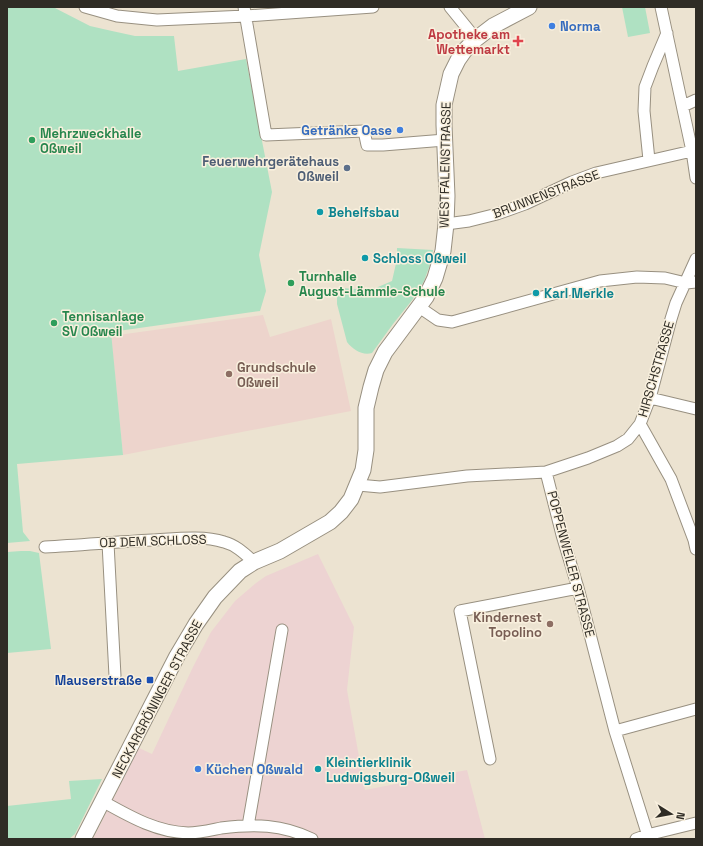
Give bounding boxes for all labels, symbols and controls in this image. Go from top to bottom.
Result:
place label: Norma [560,18,601,35]
marker: Norma [547,21,557,31]
place label: Apotheke am Wettemarkt [428,26,510,58]
marker: Apotheke am Wettemarkt [513,36,523,46]
street label: WESTFALENSTRASSE [435,102,455,228]
place label: Getränke Oase [301,122,392,139]
place label: Mehrzweckhalle Oßweil [40,125,141,157]
marker: Getränke Oase [395,125,405,135]
marker: Mehrzweckhalle Oßweil [27,135,37,145]
place label: Feuerwehrgerätehaus Oßweil [202,153,339,185]
marker: Feuerwehrgerätehaus Oßweil [342,163,352,173]
street label: BRUNNENSTRASSE [490,166,602,222]
place label: Behelfsbau [328,204,399,221]
marker: Behelfsbau [315,207,325,217]
place label: Schloss Oßweil [373,250,466,267]
marker: Schloss Oßweil [360,253,370,263]
place label: Turnhalle August-Lämmle-Schule [299,268,445,300]
marker: Turnhalle August-Lämmle-Schule [286,278,296,288]
place label: Karl Merkle [544,285,614,302]
marker: Karl Merkle [531,288,541,298]
place label: Tennisanlage SV Oßweil [62,308,144,340]
marker: Tennisanlage SV Oßweil [49,318,59,328]
street label: HIRSCHSTRASSE [634,319,678,419]
place label: Grundschule Oßweil [237,359,316,391]
marker: Grundschule Oßweil [224,369,234,379]
street label: POPPENWEILER STRASSE [543,489,599,639]
street label: OB DEM SCHLOSS [99,531,207,551]
place label: Kindernest Topolino [473,609,542,641]
street label: NECKARGRÖNINGER STRASSE [108,617,206,781]
marker: Kindernest Topolino [545,619,555,629]
place label: Mauserstraße [55,672,142,689]
marker: Mauserstraße [145,675,155,685]
place label: Kleintierklinik Ludwigsburg-Oßweil [326,754,455,786]
place label: Küchen Oßwald [206,761,303,778]
marker: Küchen Oßwald [193,764,203,774]
marker: Kleintierklinik Ludwigsburg-Oßweil [313,764,323,774]
north arrow [651,794,691,834]
text: N [673,811,688,821]

